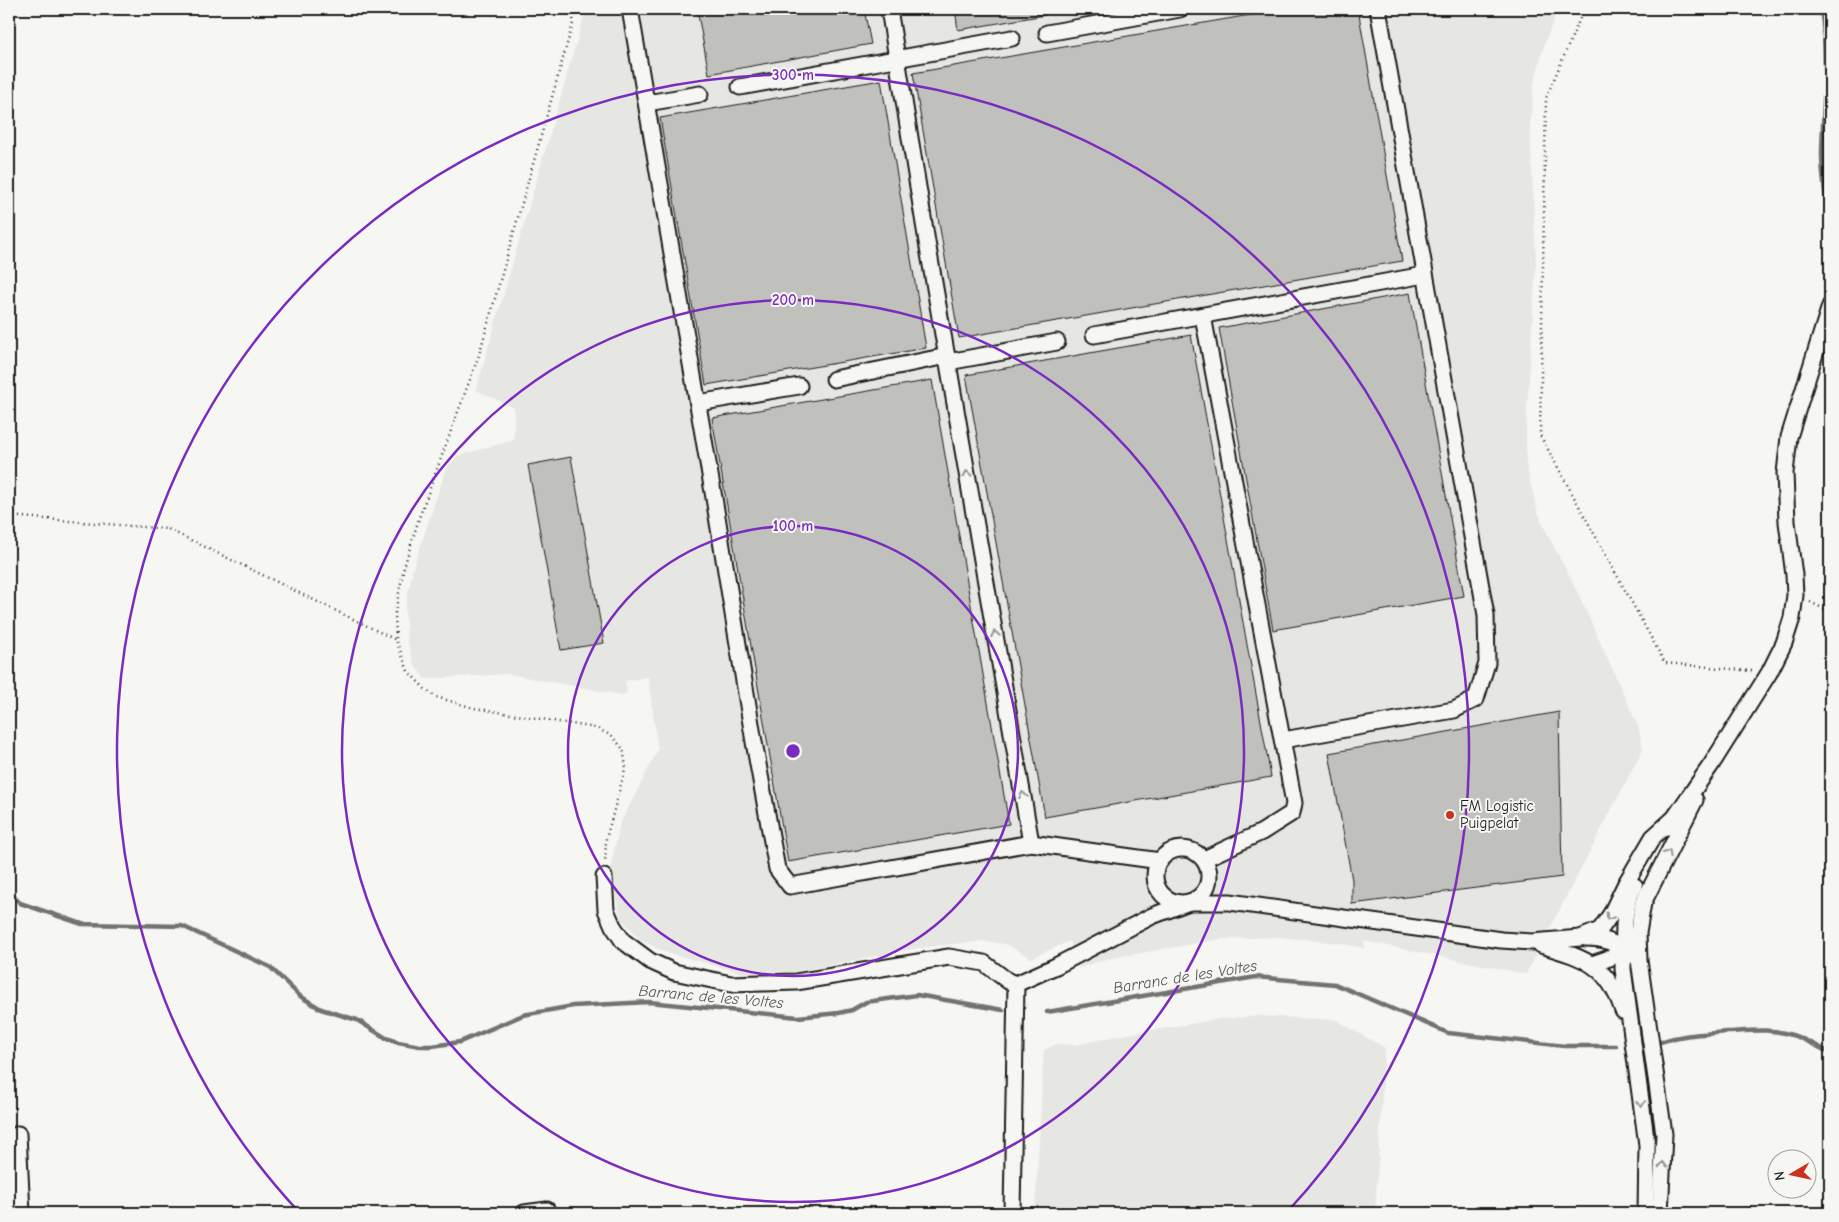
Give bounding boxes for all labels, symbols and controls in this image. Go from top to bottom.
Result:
text: 300 m [772,66,814,84]
text: 200 m [772,291,814,309]
one-way arrow [963,470,973,479]
text: 100 m [773,517,813,535]
one-way arrow [991,630,1001,639]
centre of rings [784,742,802,760]
one-way arrow [1018,790,1028,799]
place label: FM Logistic Puigpelat [1460,797,1534,832]
marker: FM Logistic Puigpelat [1444,809,1456,821]
one-way arrow [1661,849,1671,858]
one-way arrow [1605,911,1615,920]
water label: Barranc de les Voltes [1112,957,1258,997]
water label: Barranc de les Voltes [638,982,784,1012]
one-way arrow [1635,1100,1646,1108]
north arrow [1766,1150,1816,1200]
one-way arrow [1658,1160,1668,1168]
text: N [1771,1170,1789,1182]

